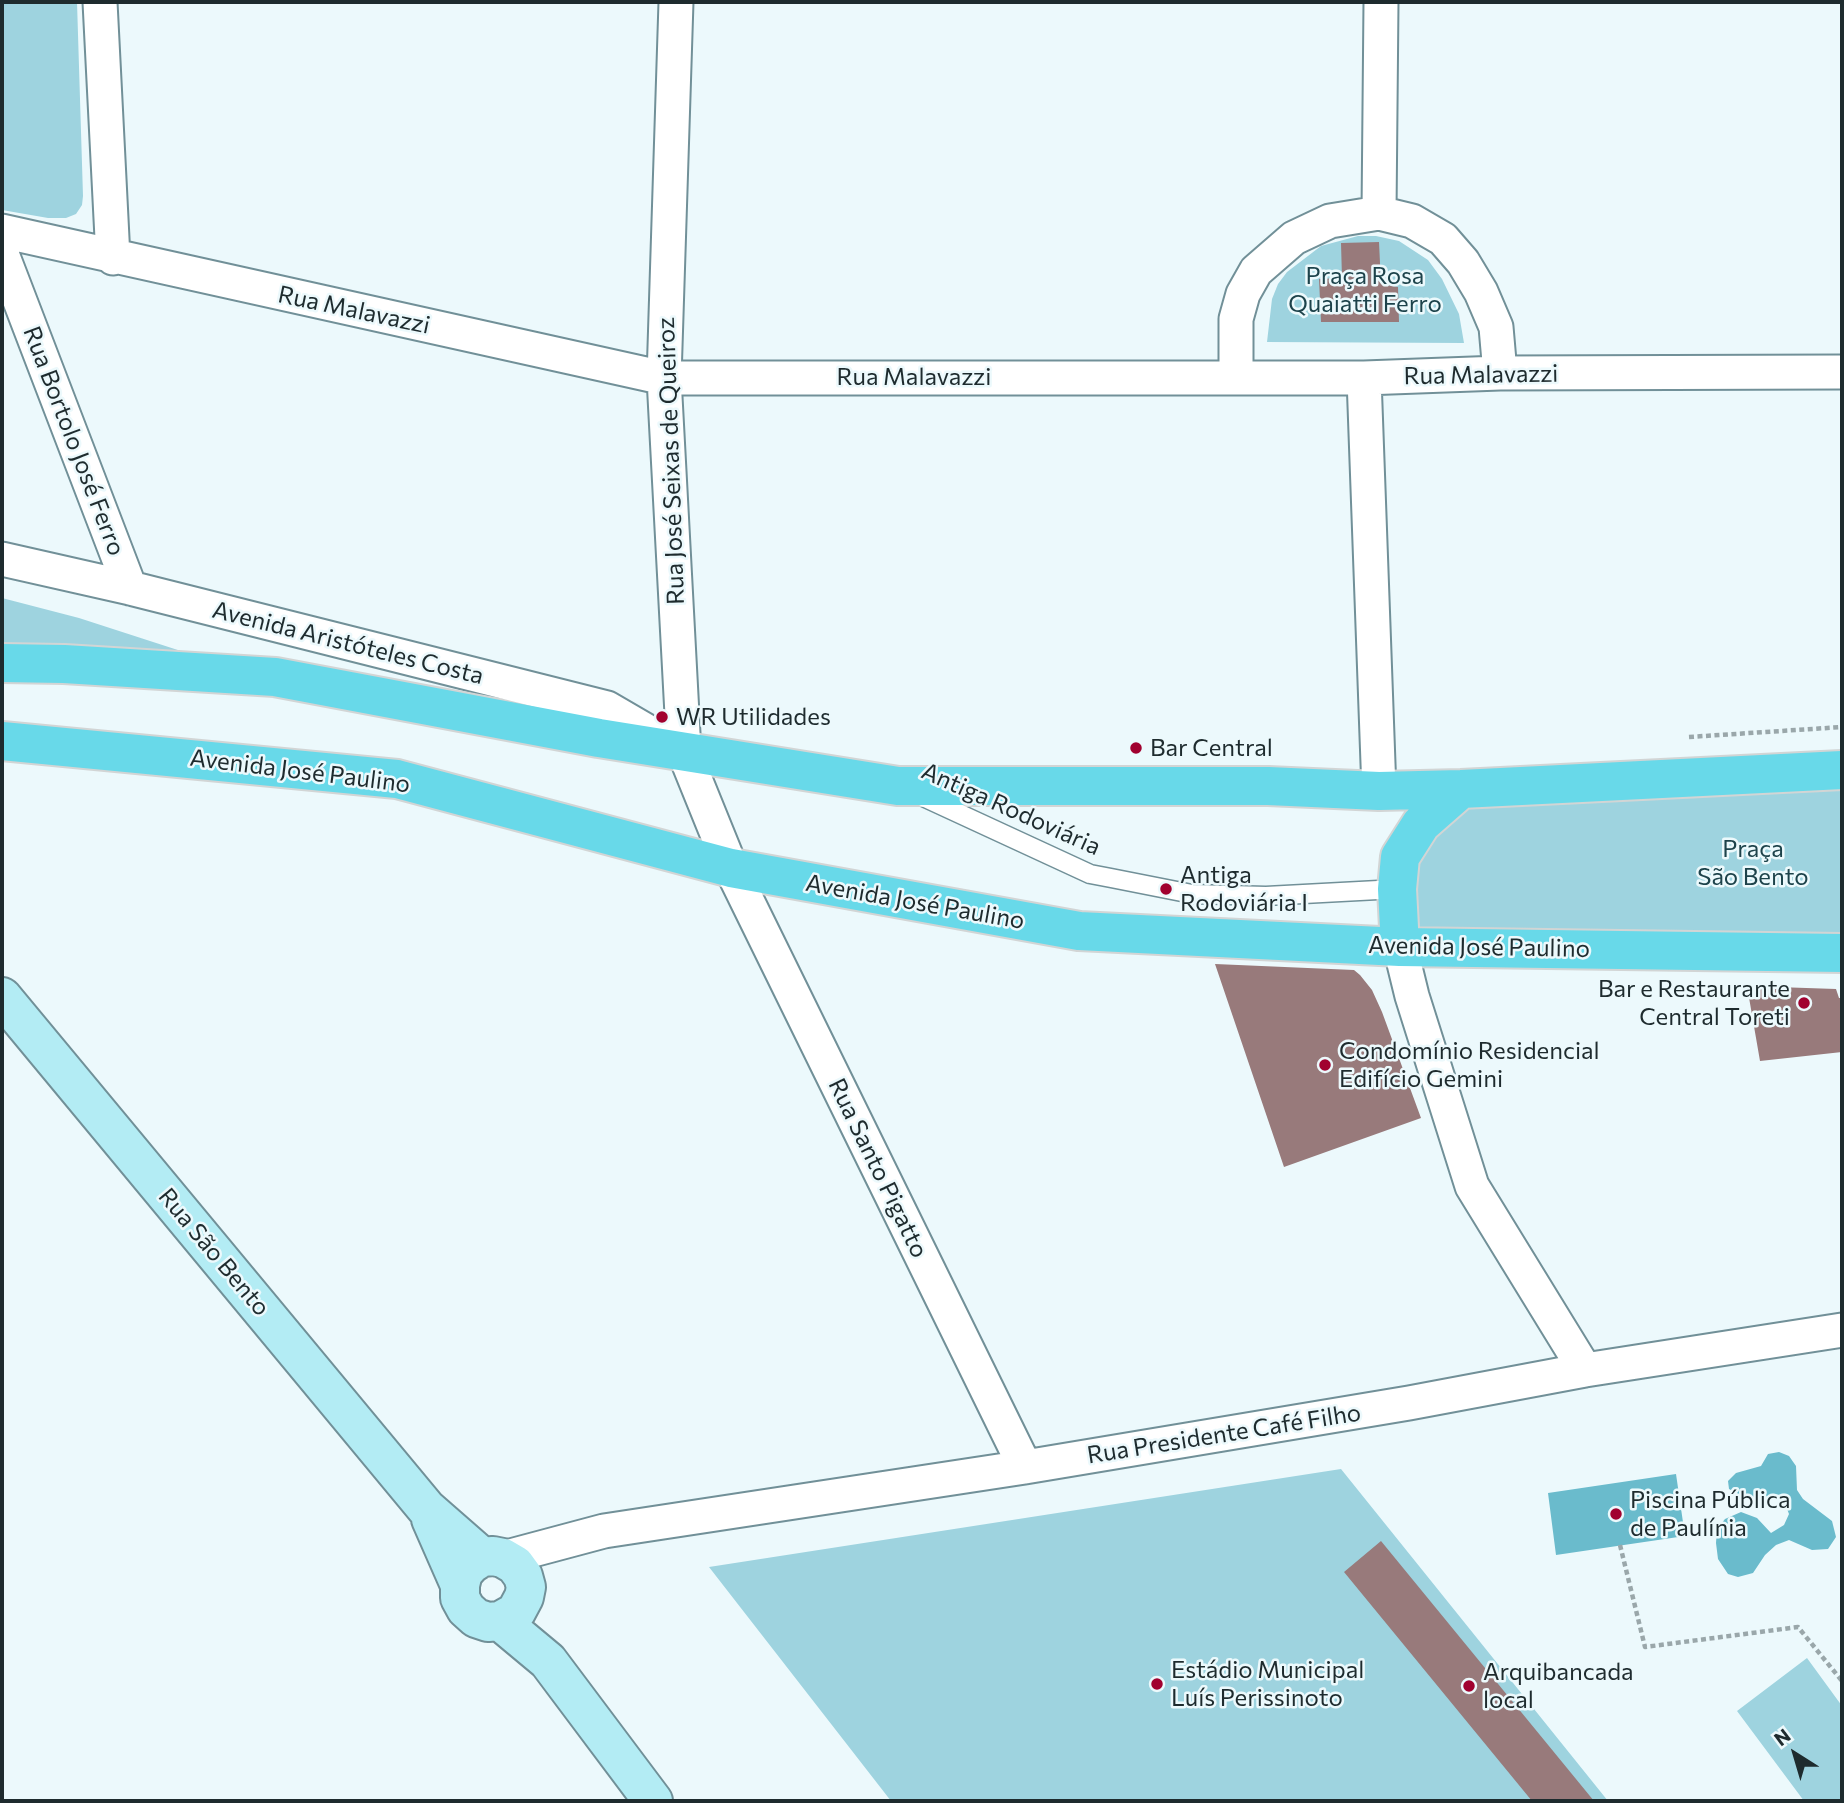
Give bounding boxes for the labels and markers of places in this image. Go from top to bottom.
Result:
place label: WR Utilidades [676,703,831,731]
marker: WR Utilidades [654,709,670,725]
place label: Bar Central [1150,734,1273,762]
marker: Bar Central [1128,740,1144,756]
place label: Antiga Rodoviária I [1180,861,1308,917]
marker: Antiga Rodoviária I [1158,881,1174,897]
place label: Bar e Restaurante Central Toreti [1598,975,1790,1031]
marker: Bar e Restaurante Central Toreti [1796,995,1812,1011]
place label: Condomínio Residencial Edifício Gemini [1339,1037,1600,1093]
marker: Condomínio Residencial Edifício Gemini [1317,1057,1333,1073]
place label: Piscina Pública de Paulínia [1630,1486,1790,1542]
marker: Piscina Pública de Paulínia [1608,1506,1624,1522]
place label: Estádio Municipal Luís Perissinoto [1171,1656,1364,1712]
place label: Arquibancada local [1483,1658,1634,1714]
marker: Estádio Municipal Luís Perissinoto [1149,1676,1165,1692]
marker: Arquibancada local [1461,1678,1477,1694]

